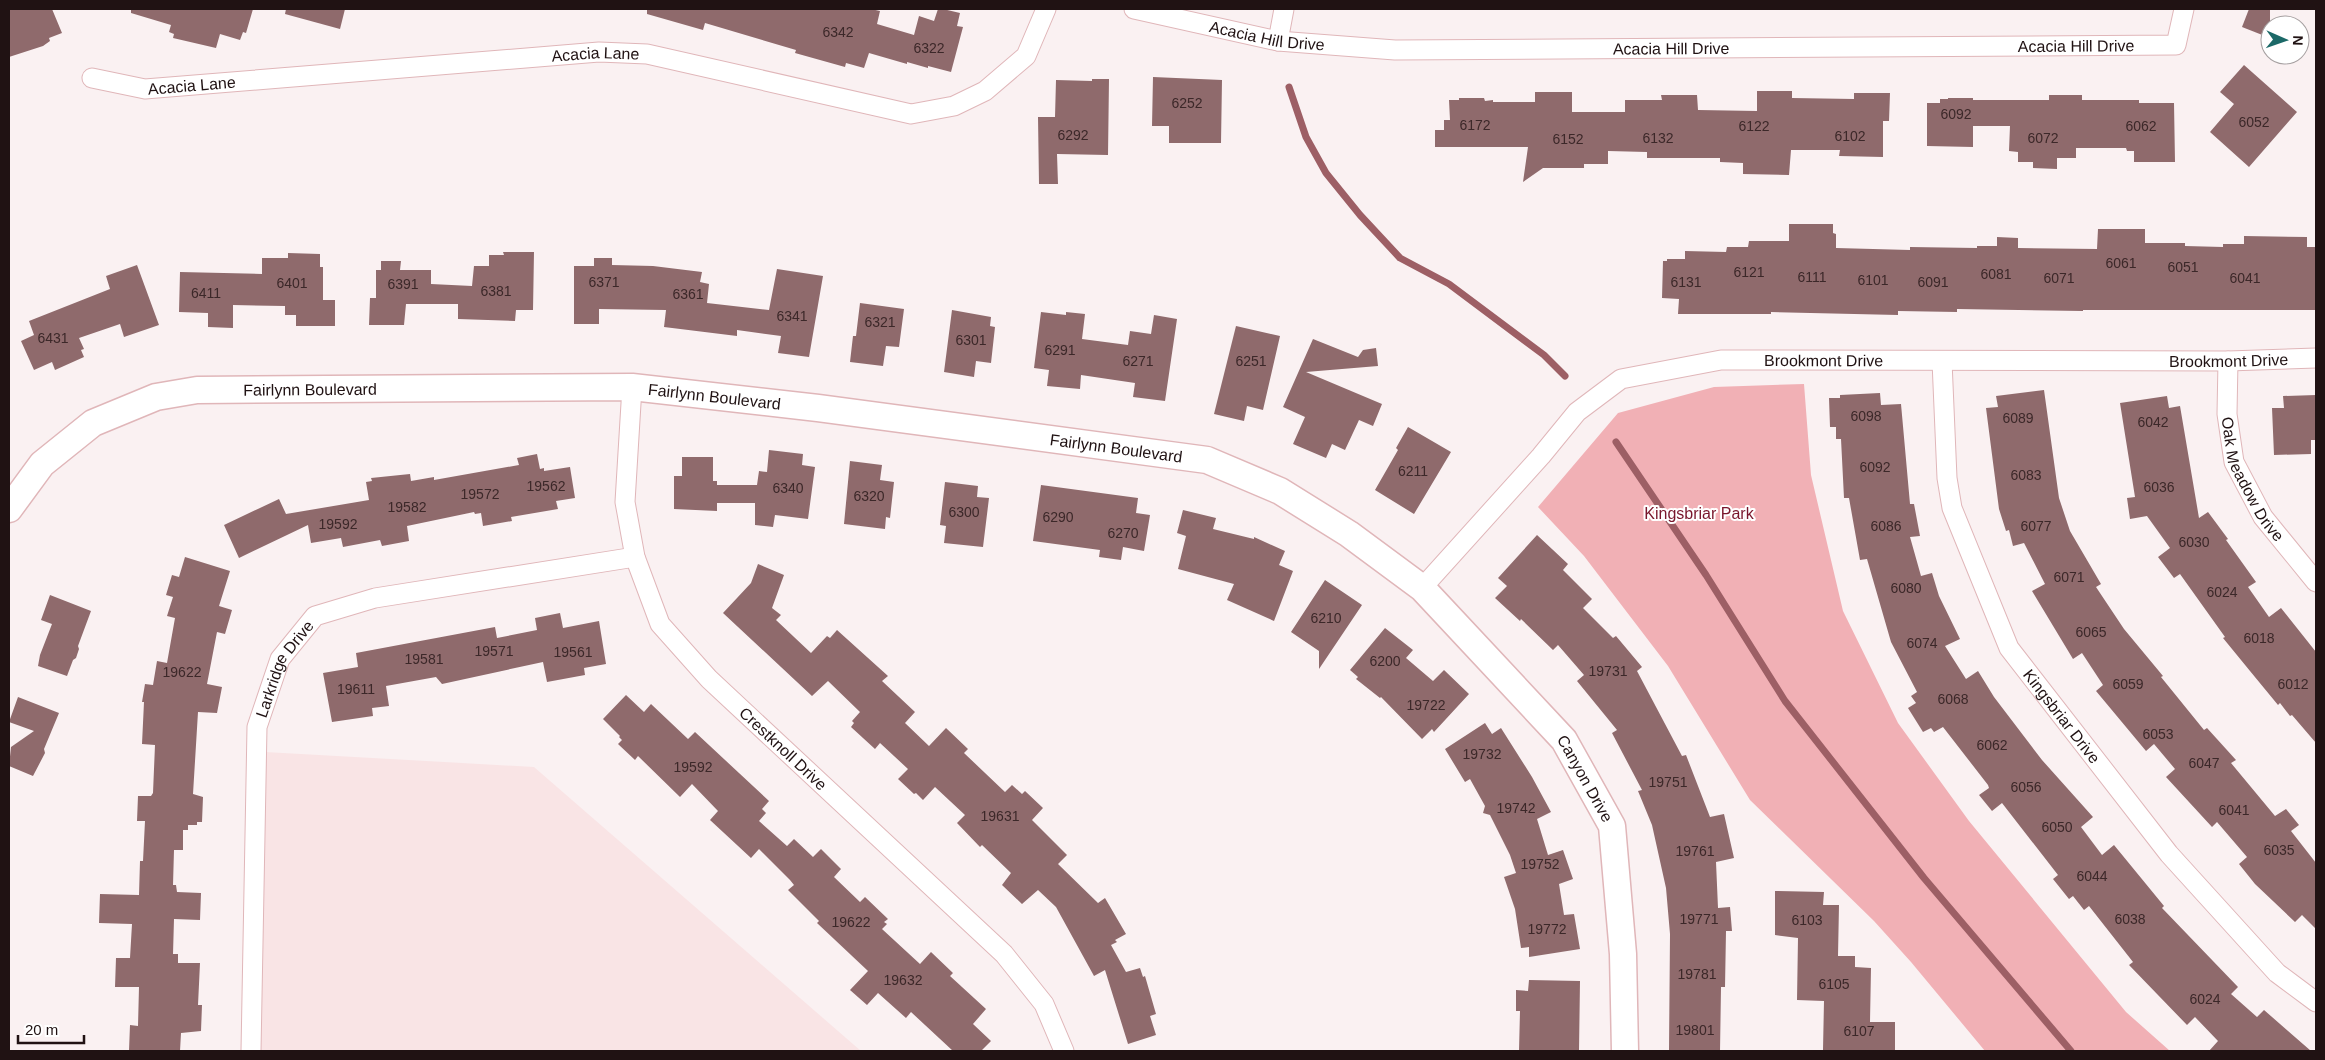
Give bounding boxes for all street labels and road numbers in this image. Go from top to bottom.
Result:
street label: Acacia Hill Drive [1208,18,1325,54]
street label: Acacia Hill Drive [2018,37,2135,55]
street label: Acacia Hill Drive [1613,40,1730,58]
street label: Acacia Lane [551,44,640,65]
street label: Acacia Lane [147,74,236,98]
street label: Brookmont Drive [2169,351,2289,370]
street label: Brookmont Drive [1764,352,1883,369]
street label: Fairlynn Boulevard [243,381,377,399]
street label: Fairlynn Boulevard [647,381,782,413]
street label: Oak Meadow Drive [2219,416,2287,545]
street label: Fairlynn Boulevard [1049,431,1183,466]
street label: Larkridge Drive [253,617,317,720]
street label: Kingsbriar Drive [2020,666,2103,767]
street label: Crestknoll Drive [736,704,830,794]
street label: Canyon Drive [1554,732,1616,825]

